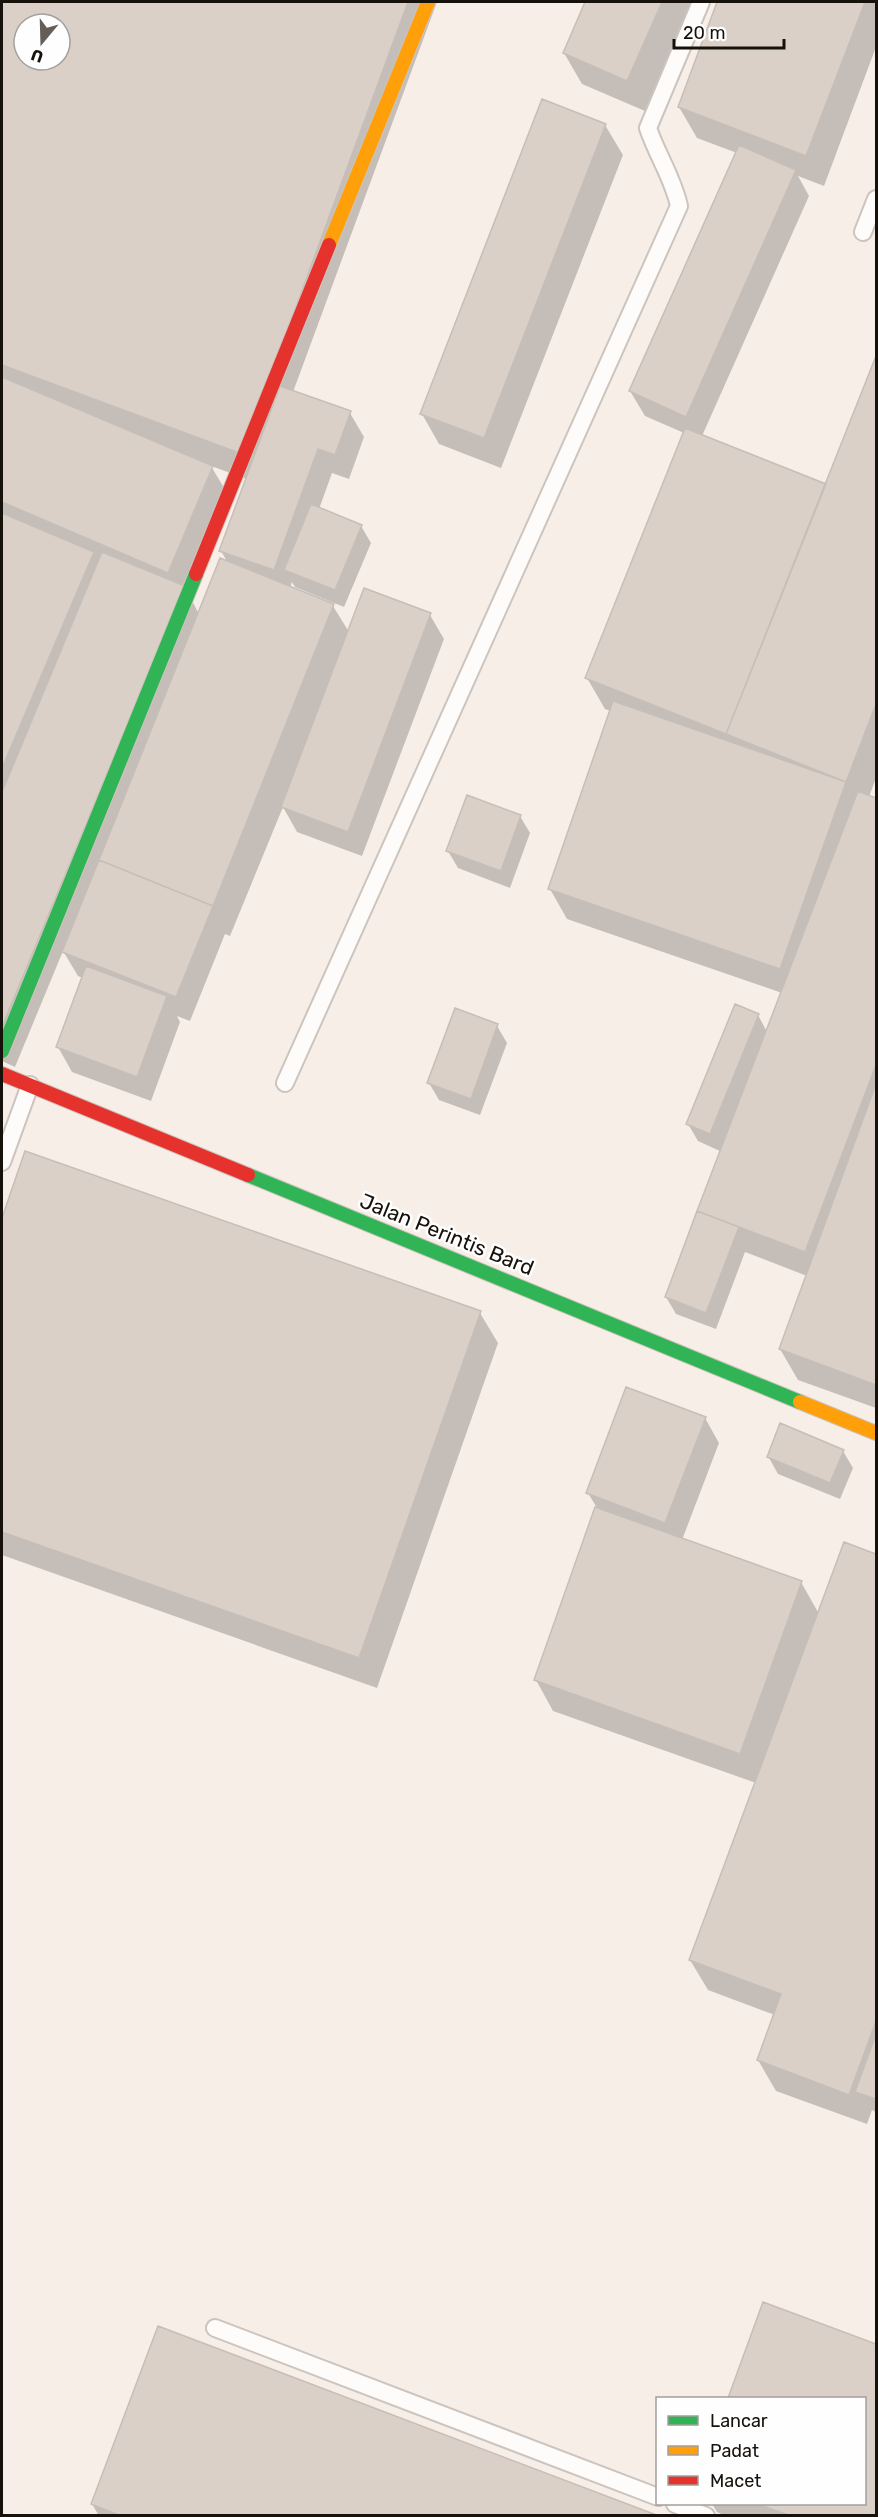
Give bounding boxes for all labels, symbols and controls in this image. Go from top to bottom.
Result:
north arrow [12,12,72,72]
scale bar [674,12,784,50]
text: 20 m [683,22,725,44]
text: U [29,45,46,67]
street label: Jalan Perintis Bard [356,1188,538,1280]
legend [656,2397,866,2505]
text: Lancar [710,2410,768,2432]
text: Padat [710,2440,759,2462]
text: Macet [710,2470,761,2492]

